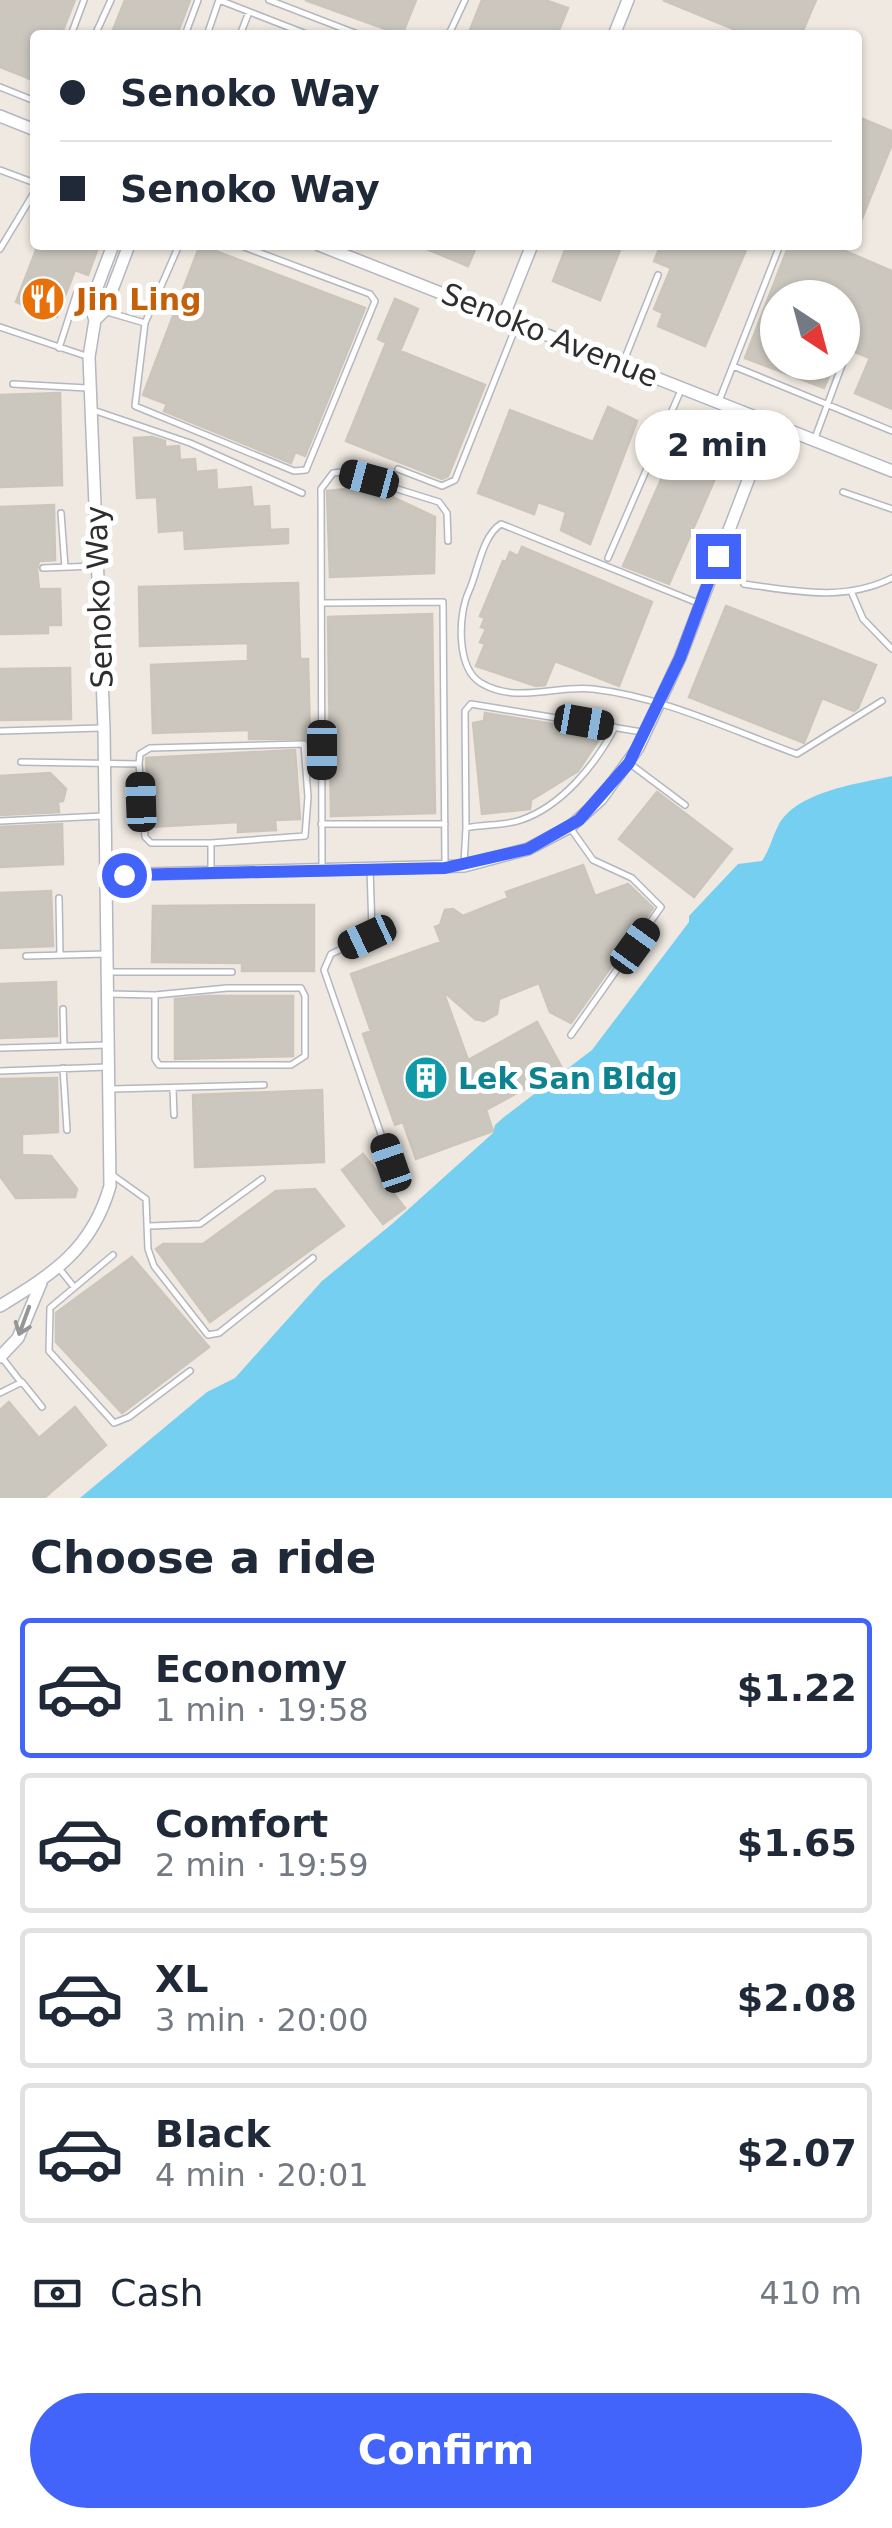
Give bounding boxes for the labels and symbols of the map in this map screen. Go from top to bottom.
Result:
restaurant icon: Jin Ling [20,276,66,322]
street label: Senoko Avenue [437,276,663,394]
north arrow [760,280,860,380]
place label: Jin Ling [74,282,201,317]
callout: 2 min [636,411,800,481]
car [336,457,402,501]
street label: Senoko Way [78,505,120,689]
route end [696,534,741,579]
car [552,702,616,742]
car [307,720,337,780]
car [125,771,157,833]
route start [102,853,147,898]
car [333,911,401,963]
car [605,913,665,979]
building icon: Lek San Bldg [403,1055,449,1101]
place label: Lek San Bldg [458,1061,678,1096]
car [367,1130,415,1196]
one-way arrow [14,1304,32,1335]

